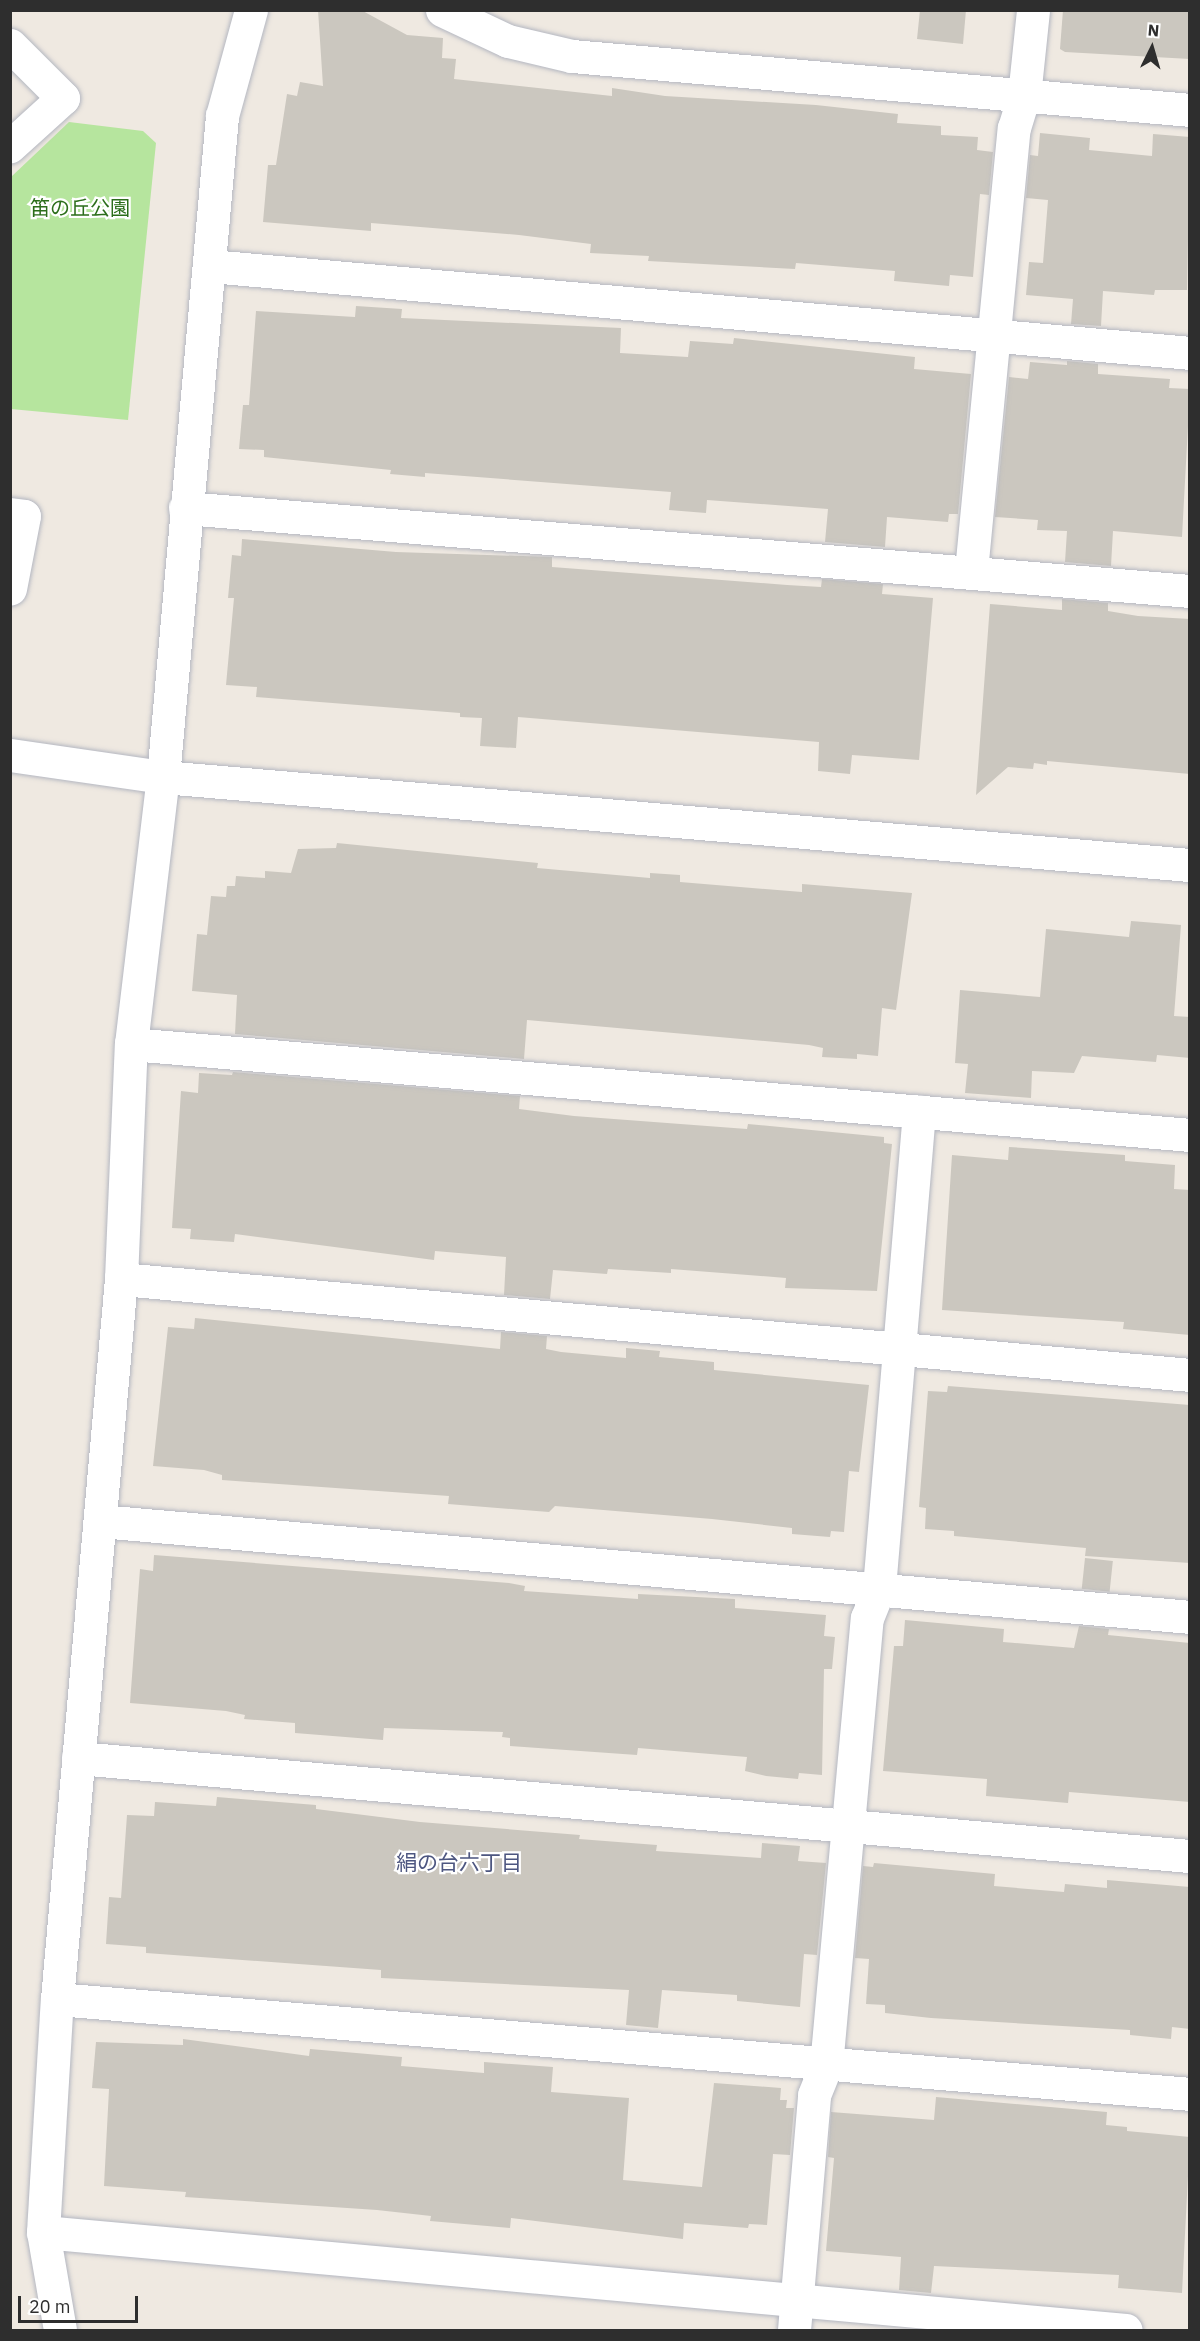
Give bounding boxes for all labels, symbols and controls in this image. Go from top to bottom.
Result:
north arrow [1122,18,1182,78]
text: N [1147,20,1160,41]
park label: 笛の丘公園 [30,195,130,219]
district label: 絹の台六丁目 [396,1849,522,1875]
scale bar [21,2284,141,2322]
text: 20 m [29,2295,71,2318]

